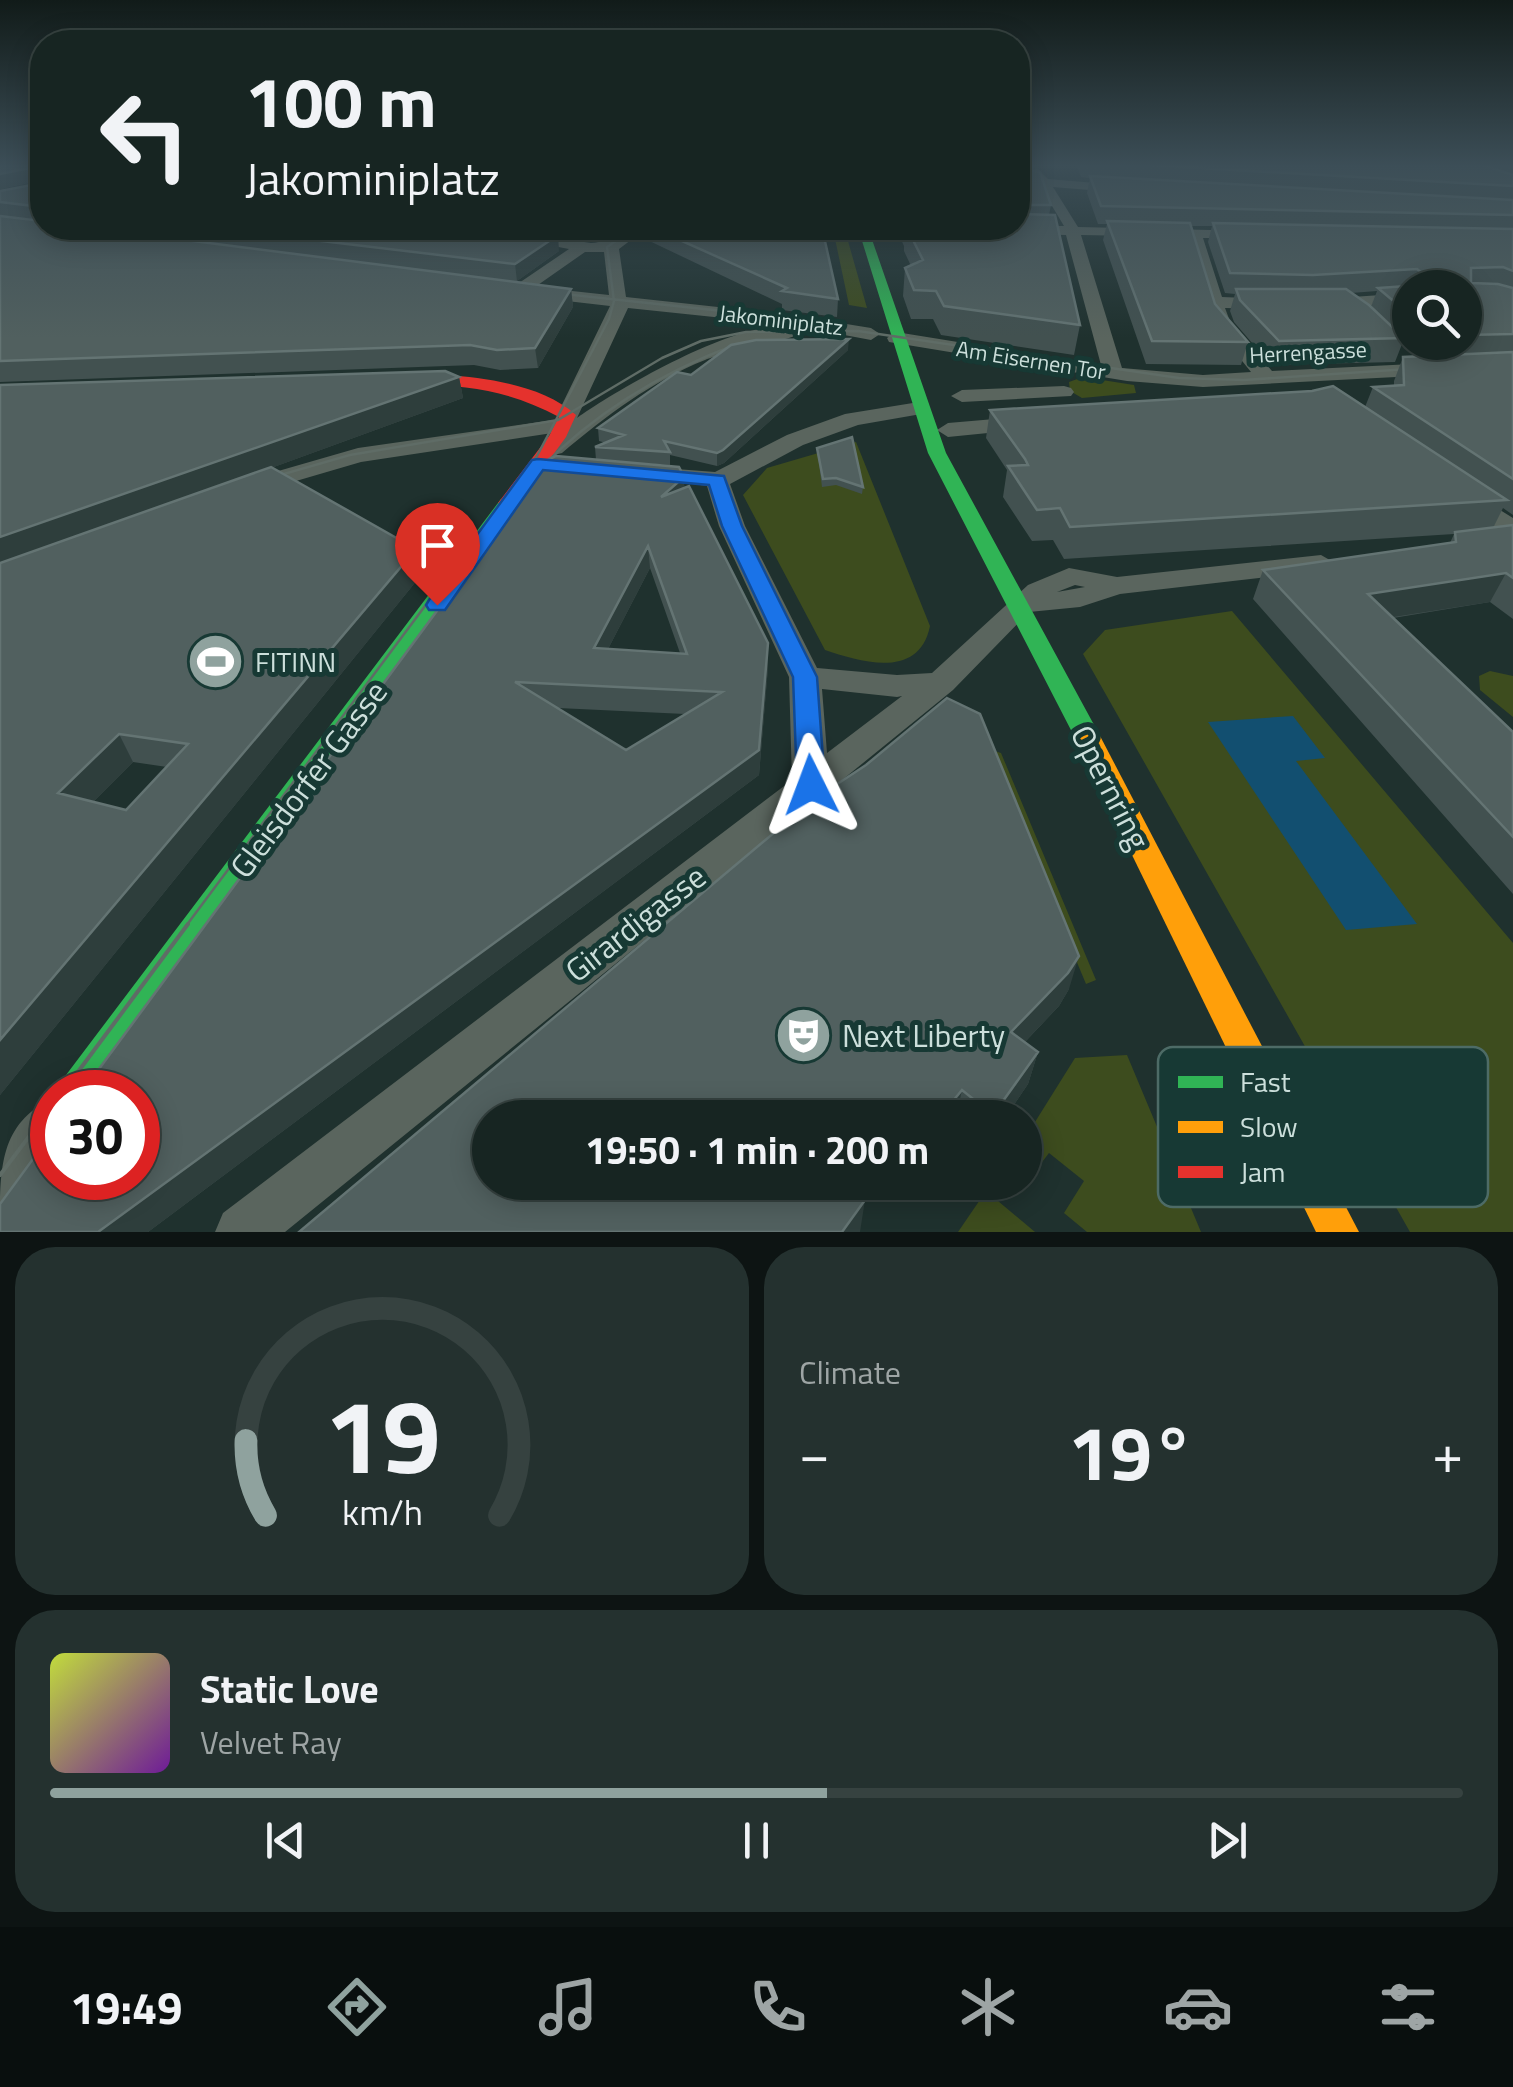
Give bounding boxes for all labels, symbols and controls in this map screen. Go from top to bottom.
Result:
text: 100 m [245,48,437,154]
icon: left [80,70,210,200]
text: Jakominiplatz [245,144,500,212]
map controls [1392,270,1482,360]
button: search [1392,270,1482,360]
street label: Jakominiplatz [717,296,845,344]
street label: Am Eisernen Tor [954,331,1108,389]
street label: Herrengasse [1248,332,1368,372]
pin [395,503,480,606]
icon: arrive [410,518,465,573]
sports icon: FITINN [186,631,246,691]
place label: FITINN [255,640,336,683]
street label: Gleisdorfer Gasse [218,670,398,888]
street label: Opernring [1059,716,1163,858]
position arrow [759,733,863,837]
street label: Girardigasse [554,853,716,993]
theatre icon: Next Liberty [773,1005,833,1065]
place label: Next Liberty [842,1011,1005,1059]
legend [1158,1047,1488,1207]
text: Fast [1240,1060,1291,1103]
speed limit sign: 30 [30,1070,160,1200]
text: Slow [1240,1105,1298,1148]
text: 19:50 · 1 min · 200 m [585,1121,929,1179]
text: Jam [1240,1150,1286,1193]
text: Climate [799,1348,901,1396]
text: 19 [324,1355,440,1513]
text: 19° [1068,1395,1194,1509]
text: − [799,1411,830,1494]
text: + [1432,1411,1463,1494]
text: km/h [342,1484,422,1539]
text: Static Love [200,1660,379,1718]
text: Velvet Ray [200,1718,342,1766]
icon: previous [258,1813,313,1868]
icon: pause [729,1813,784,1868]
icon: next [1200,1813,1255,1868]
icon: directions [322,1972,392,2042]
icon: music [533,1972,603,2042]
icon: phone [743,1972,813,2042]
icon: climate [953,1972,1023,2042]
icon: car [1163,1972,1233,2042]
icon: filters [1373,1972,1443,2042]
text: 19:49 [70,1973,182,2041]

